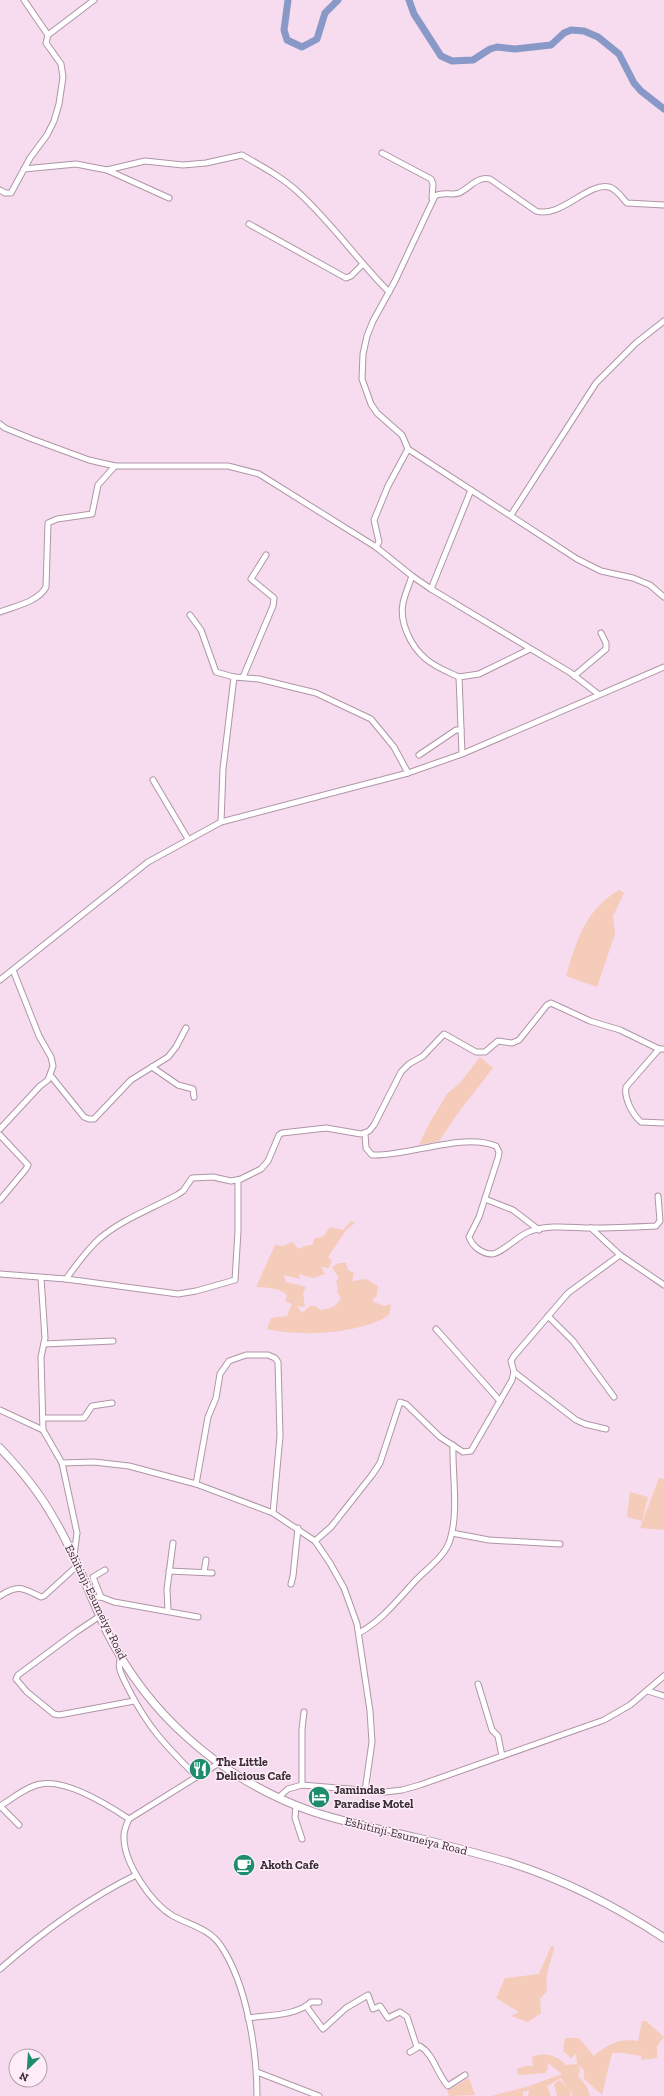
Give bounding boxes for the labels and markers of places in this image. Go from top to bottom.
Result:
place label: The Little Delicious Cafe [216,1755,291,1783]
restaurant icon: The Little Delicious Cafe [187,1756,213,1782]
place label: Jamindas Paradise Motel [334,1783,414,1811]
hotel icon: Jamindas Paradise Motel [306,1784,332,1810]
cafe icon: Akoth Cafe [231,1852,257,1878]
place label: Akoth Cafe [260,1858,319,1872]

